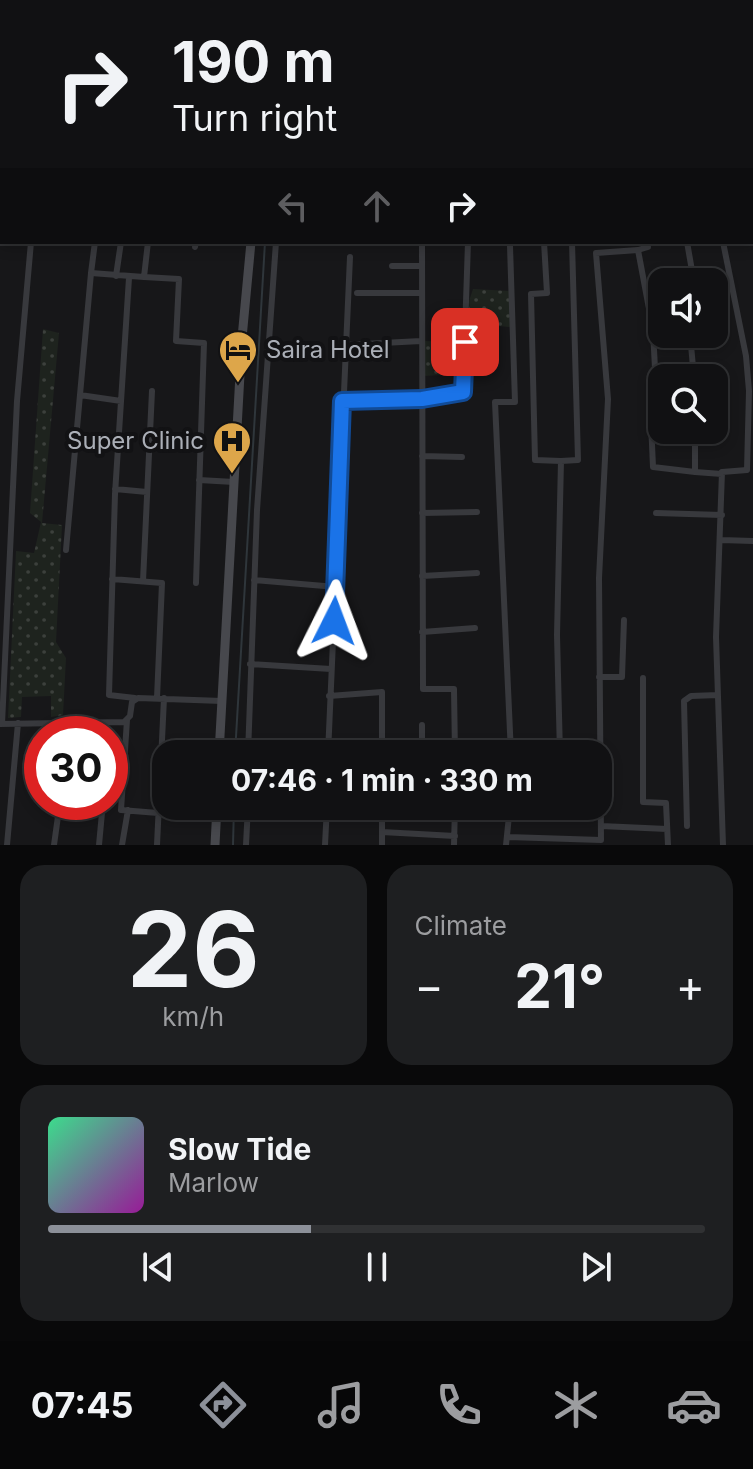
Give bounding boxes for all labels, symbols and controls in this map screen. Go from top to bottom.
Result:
text: 190 m [172,28,335,96]
icon: right [40,32,144,136]
text: Turn right [172,96,337,140]
icon: left [271,184,315,228]
icon: ahead [355,184,399,228]
icon: right [439,184,483,228]
map controls [648,268,728,444]
button: sound [648,268,728,348]
pin [431,308,499,376]
icon: arrive [443,320,487,364]
hotel icon: Saira Hotel [217,329,259,384]
place label: Saira Hotel [266,335,390,364]
button: search [648,364,728,444]
hospital icon: Super Clinic [211,420,253,475]
place label: Super Clinic [67,426,204,455]
position arrow [292,579,376,663]
speed limit sign: 30 [24,716,128,820]
text: 07:46 · 1 min · 330 m [231,762,533,798]
text: 26 [127,886,260,1012]
text: Climate [415,910,507,941]
text: 21° [514,950,605,1022]
text: − [415,959,444,1013]
text: + [676,959,705,1013]
text: km/h [162,1001,224,1032]
text: Slow Tide [168,1131,311,1167]
text: Marlow [168,1167,259,1198]
icon: previous [136,1245,180,1289]
icon: pause [355,1245,399,1289]
icon: next [574,1245,618,1289]
icon: directions [195,1377,251,1433]
icon: music [313,1377,369,1433]
icon: phone [431,1377,487,1433]
icon: climate [548,1377,604,1433]
icon: car [666,1377,722,1433]
text: 07:45 [31,1383,134,1427]

